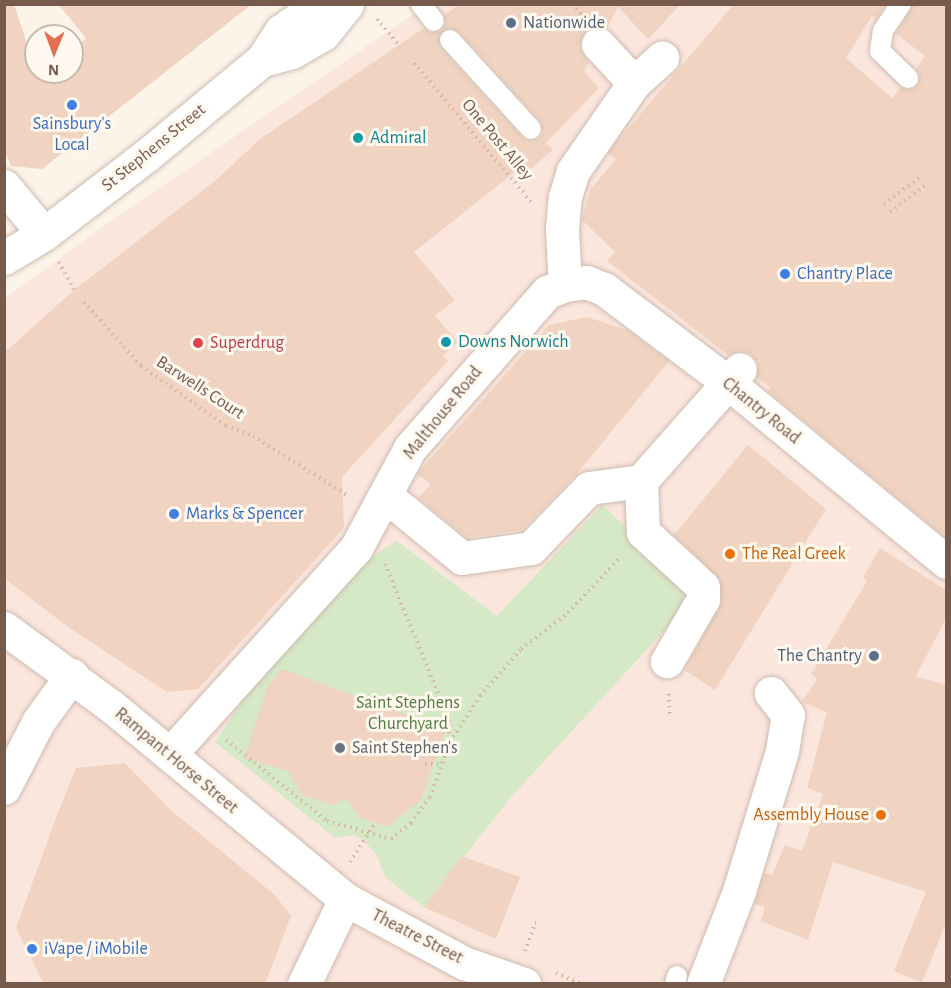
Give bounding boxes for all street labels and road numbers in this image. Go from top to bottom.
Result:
street label: One Post Alley [457,95,537,185]
street label: St Stephens Street [98,99,210,197]
street label: Barwells Court [152,351,248,425]
street label: Malthouse Road [399,362,487,464]
street label: Chantry Road [718,373,804,449]
street label: Rampant Horse Street [110,703,242,819]
street label: Theatre Street [368,905,466,969]

